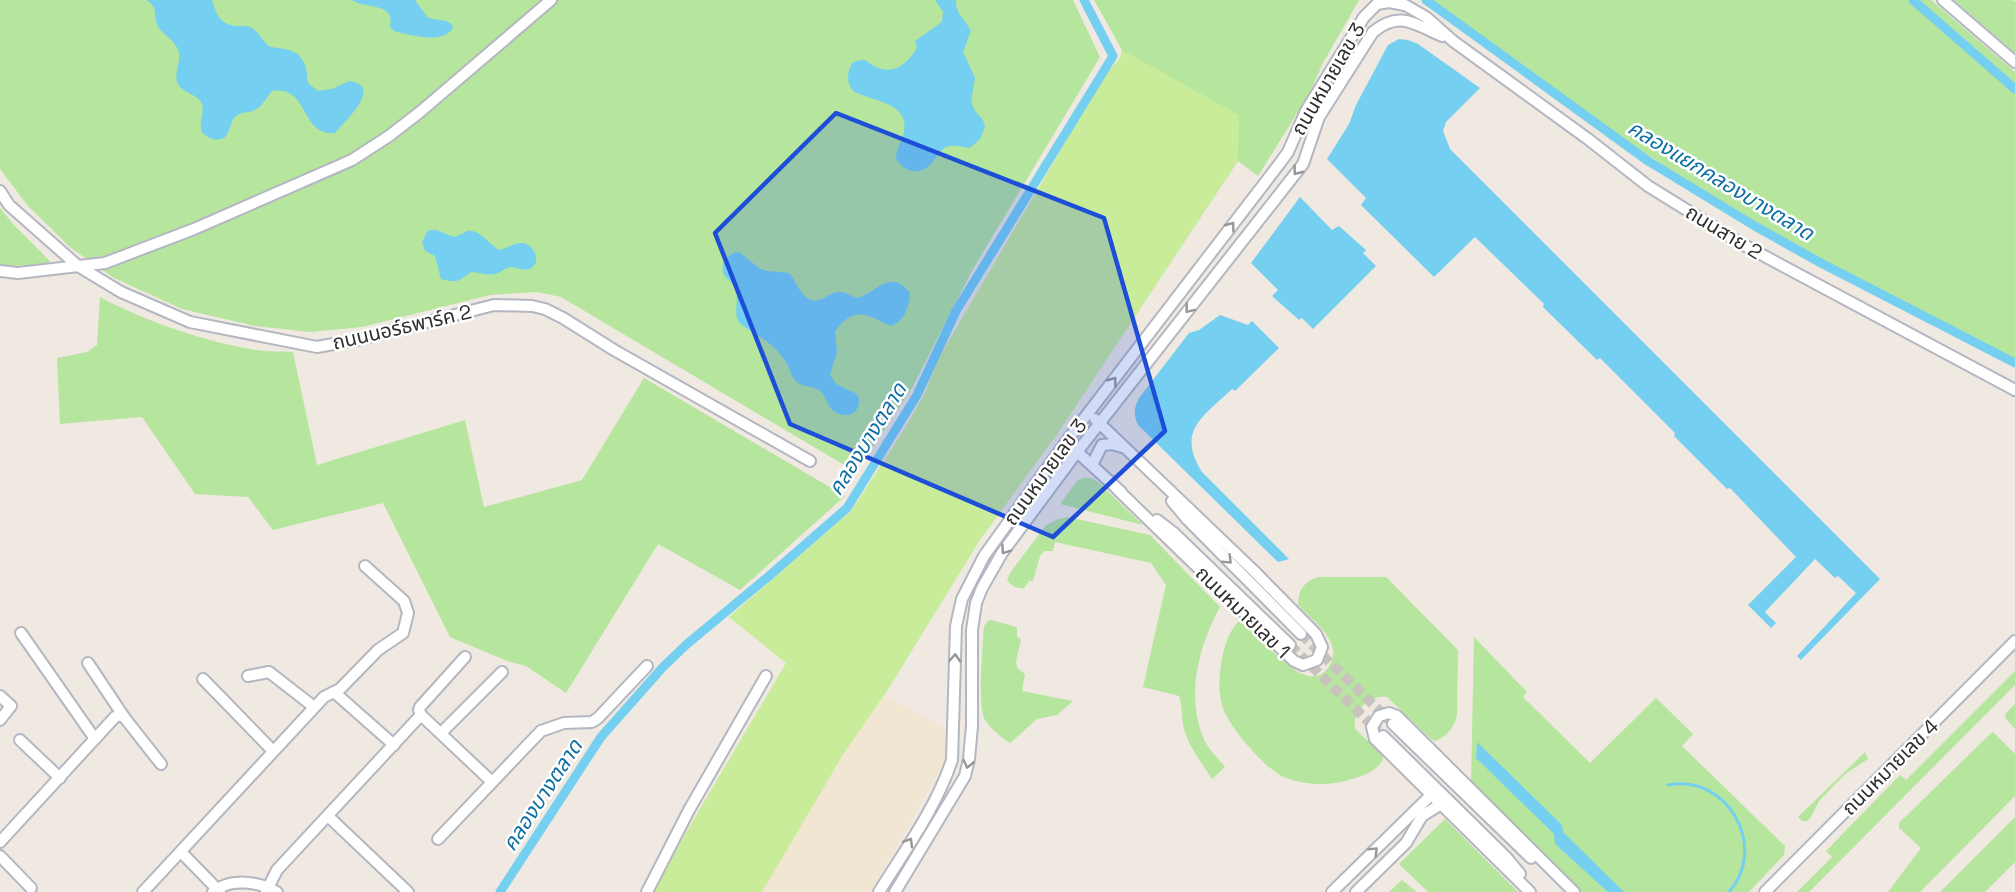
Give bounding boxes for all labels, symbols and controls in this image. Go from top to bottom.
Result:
street label: ถนนหมายเลข 3 [1285,18,1371,140]
water label: คลองแยกคลองบางตลาด [1623,114,1820,247]
one-way arrow [1293,164,1304,175]
street label: ถนนสาย 2 [1681,199,1767,265]
one-way arrow [1224,222,1235,233]
street label: ถนนนอร์ธพาร์ค 2 [330,298,474,356]
one-way arrow [1185,302,1196,313]
water label: คลองบางตลาด [822,377,913,500]
one-way arrow [1105,377,1116,388]
street label: ถนนหมายเลข 3 [997,413,1093,531]
one-way arrow [1001,543,1012,554]
one-way arrow [1221,553,1232,564]
street label: ถนนหมายเลข 1 [1190,560,1296,664]
one-way arrow [948,653,961,662]
street label: ถนนหมายเลข 4 [1836,713,1944,821]
water label: คลองบางตลาด [496,733,589,856]
one-way arrow [962,759,975,769]
one-way arrow [902,838,914,848]
one-way arrow [1367,847,1378,857]

